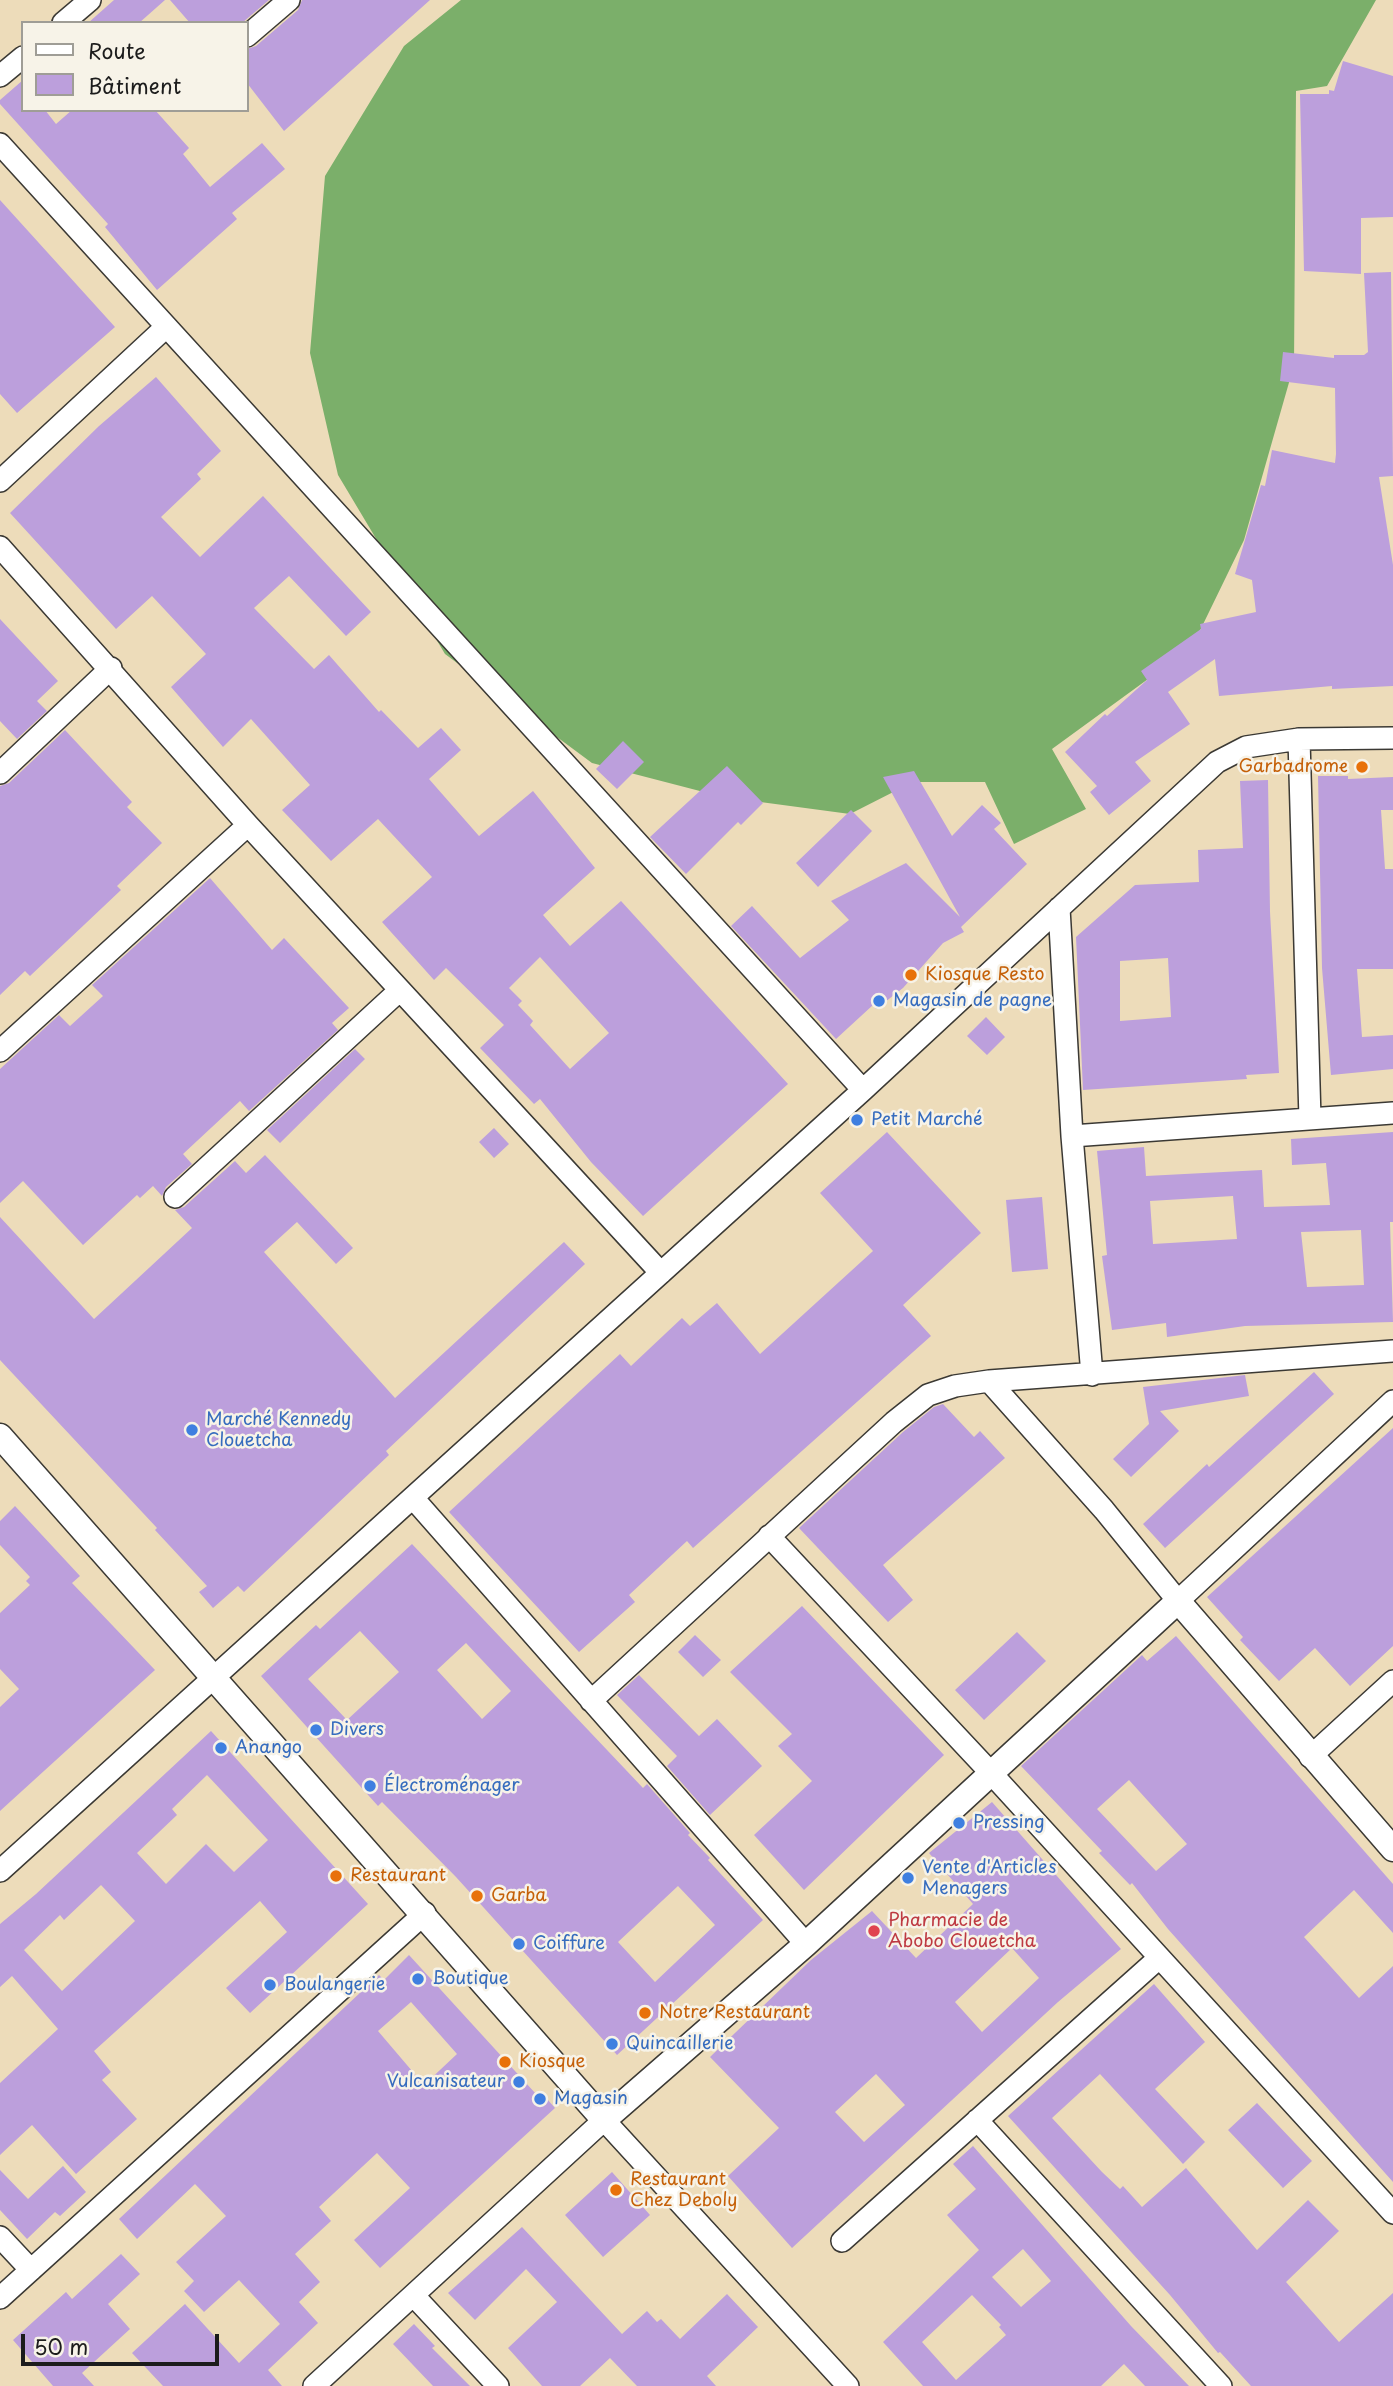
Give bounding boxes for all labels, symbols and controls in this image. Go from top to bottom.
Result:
legend [21,21,248,112]
text: Route [88,34,146,66]
text: Bâtiment [88,69,181,101]
place label: Garbadrome [1239,756,1348,778]
marker: Garbadrome [1354,759,1370,775]
place label: Kiosque Resto [925,964,1045,986]
marker: Kiosque Resto [903,967,919,983]
place label: Magasin de pagne [893,990,1052,1012]
marker: Magasin de pagne [871,993,887,1009]
place label: Petit Marché [871,1109,983,1131]
marker: Petit Marché [849,1112,865,1128]
place label: Marché Kennedy Clouetcha [206,1409,351,1452]
marker: Marché Kennedy Clouetcha [184,1422,200,1438]
place label: Divers [330,1719,384,1741]
marker: Divers [308,1722,324,1738]
place label: Anango [235,1737,302,1759]
marker: Anango [213,1740,229,1756]
place label: Électroménager [384,1775,520,1797]
marker: Électroménager [362,1778,378,1794]
place label: Pressing [973,1812,1045,1834]
marker: Pressing [951,1815,967,1831]
place label: Vente d'Articles Menagers [922,1857,1056,1899]
place label: Restaurant [350,1865,446,1887]
marker: Restaurant [328,1868,344,1884]
marker: Vente d'Articles Menagers [900,1870,916,1886]
place label: Garba [491,1885,547,1907]
marker: Garba [469,1888,485,1904]
place label: Pharmacie de Abobo Clouetcha [888,1910,1036,1952]
marker: Pharmacie de Abobo Clouetcha [866,1923,882,1939]
place label: Coiffure [533,1933,605,1955]
marker: Coiffure [511,1936,527,1952]
place label: Boutique [432,1968,509,1990]
marker: Boutique [410,1971,426,1987]
place label: Boulangerie [284,1974,385,1996]
marker: Boulangerie [262,1977,278,1993]
place label: Notre Restaurant [659,2002,810,2024]
marker: Notre Restaurant [637,2005,653,2021]
place label: Quincaillerie [626,2033,734,2055]
marker: Quincaillerie [604,2036,620,2052]
place label: Kiosque [519,2051,585,2073]
marker: Kiosque [497,2054,513,2070]
place label: Vulcanisateur [387,2071,505,2093]
marker: Vulcanisateur [511,2074,527,2090]
place label: Magasin [554,2088,628,2110]
marker: Magasin [532,2091,548,2107]
place label: Restaurant Chez Deboly [630,2169,737,2212]
marker: Restaurant Chez Deboly [608,2182,624,2198]
scale bar [24,2320,222,2364]
text: 50 m [34,2330,88,2362]

